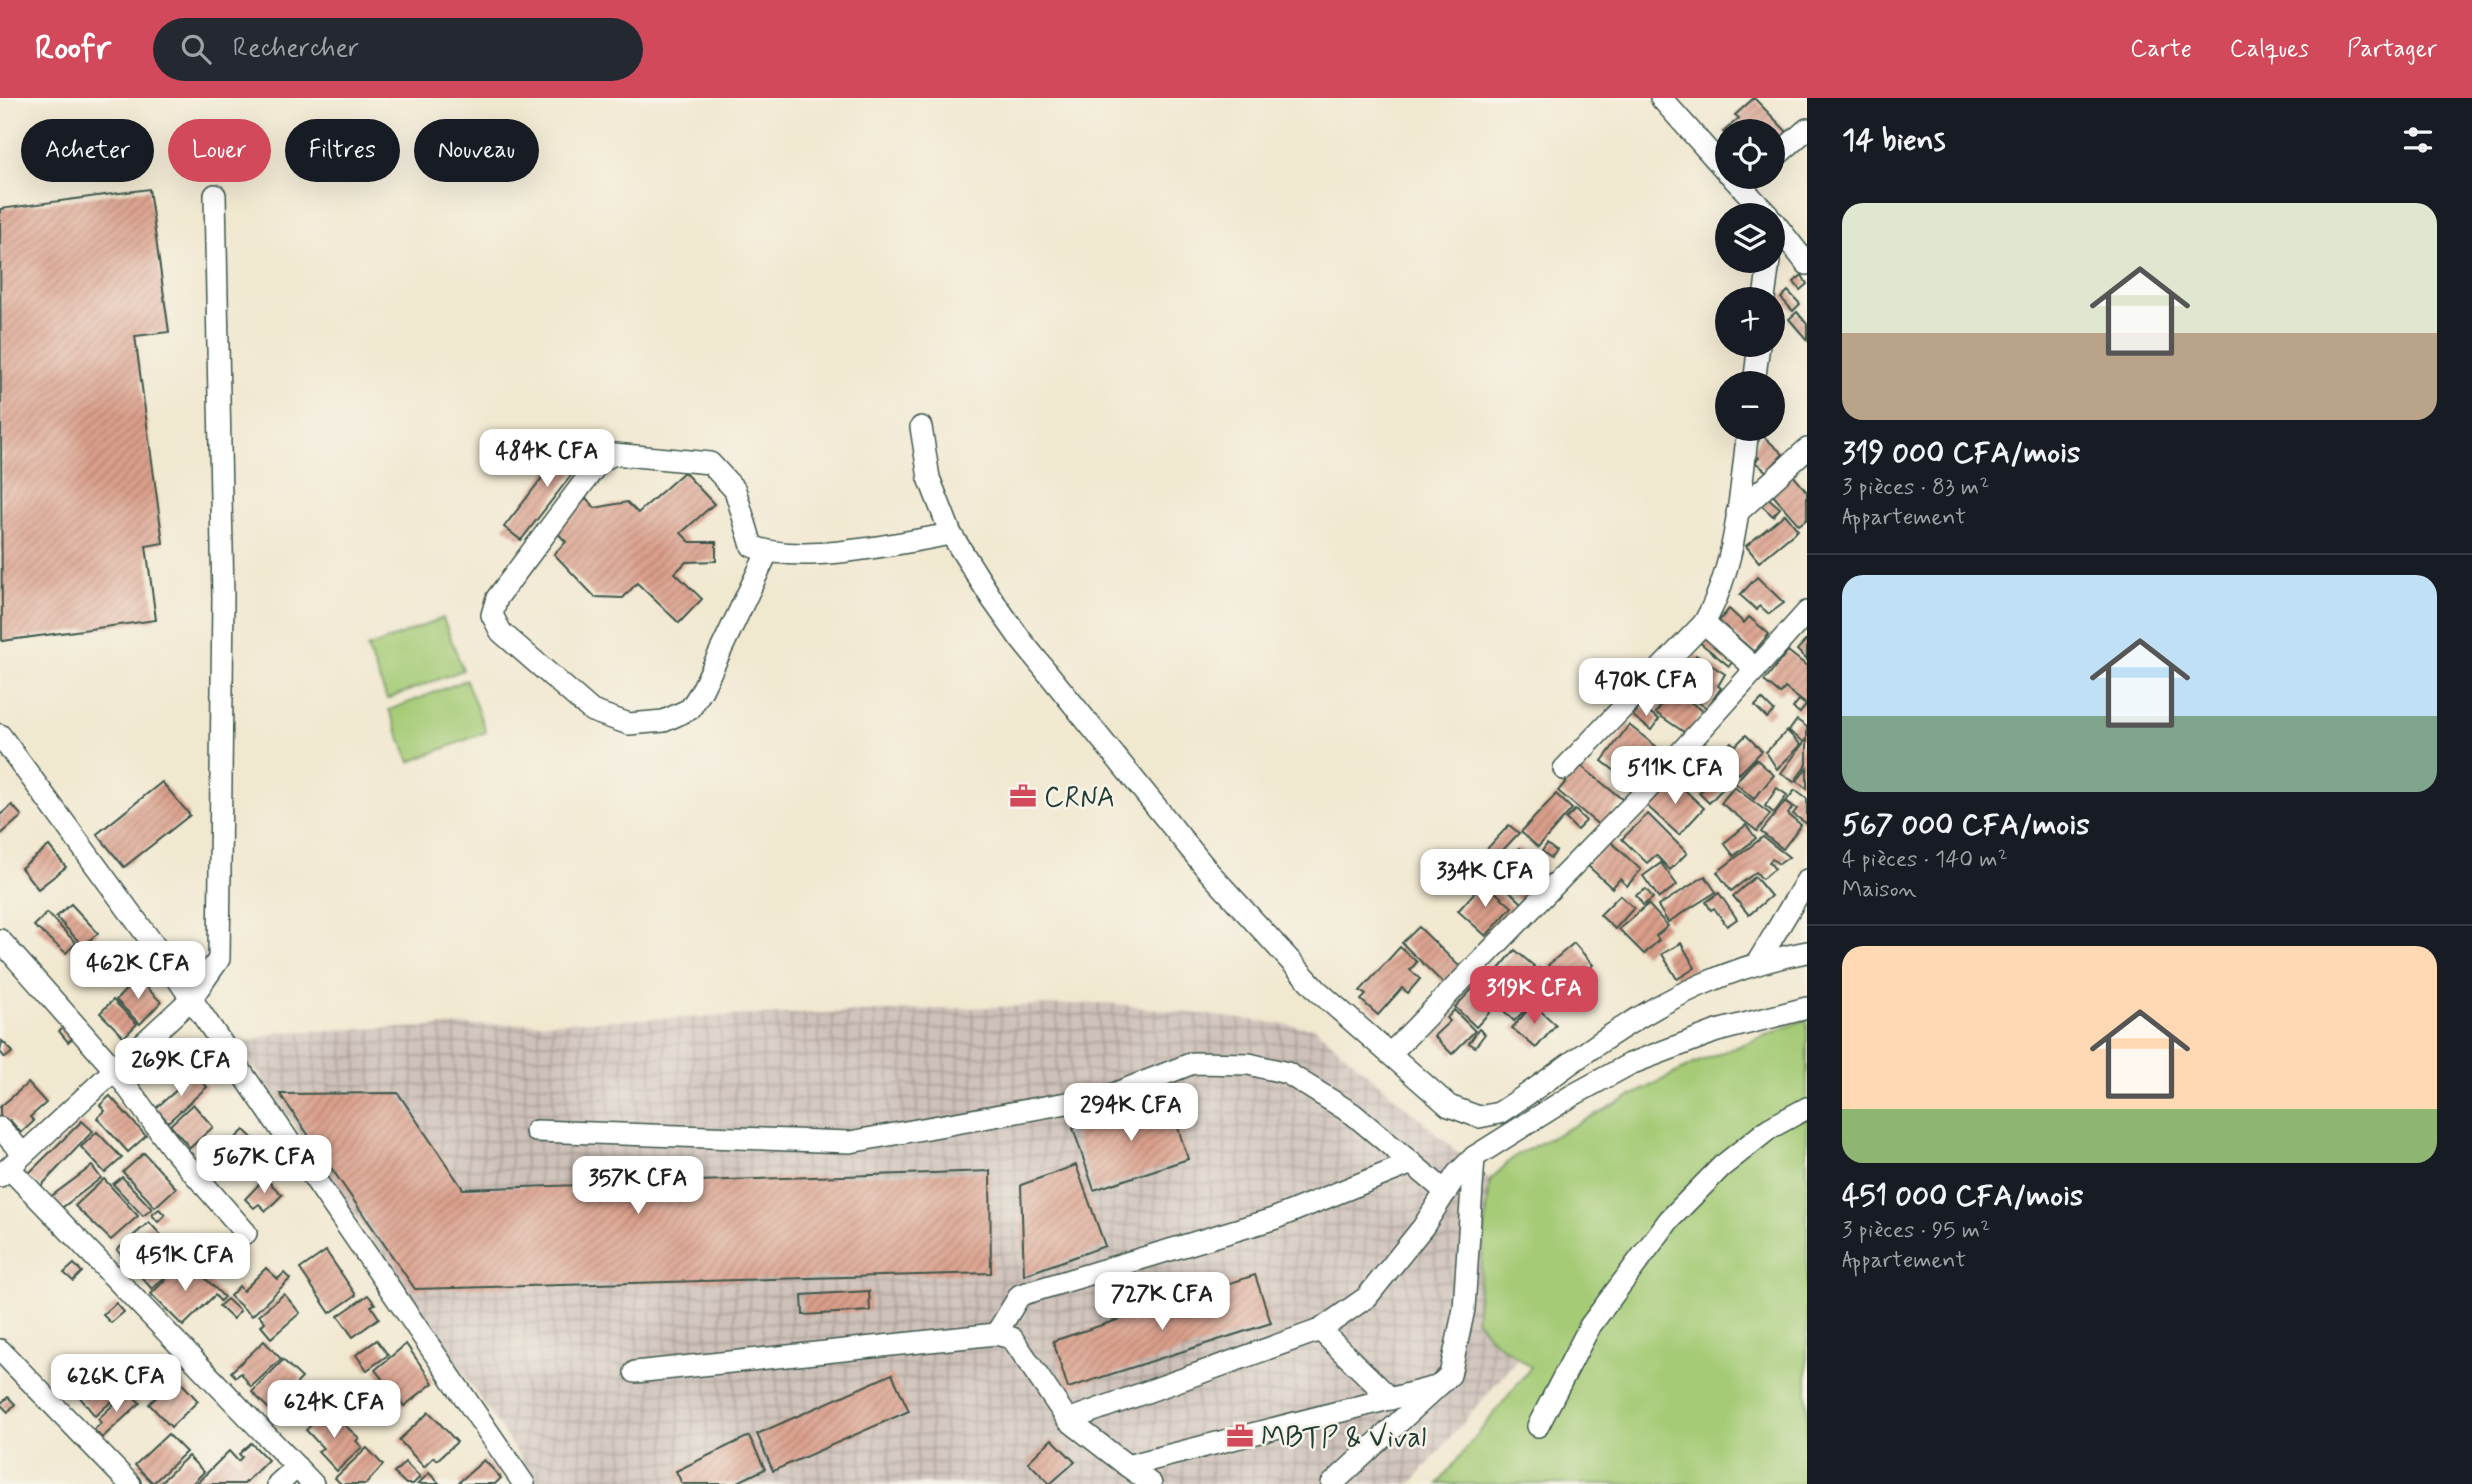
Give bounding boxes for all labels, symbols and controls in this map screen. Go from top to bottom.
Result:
search box [153,18,643,81]
text: Roofr [35,27,111,71]
icon: search [177,30,215,68]
text: Rechercher [233,32,359,66]
text: Carte [2130,34,2192,65]
text: Calques [2230,34,2309,65]
text: Partager [2347,34,2437,65]
chip: Acheter [21,119,154,182]
chip: Louer [168,119,271,182]
chip: Filtres [285,119,400,182]
chip: Nouveau [414,119,539,182]
map controls [1715,119,1785,441]
button: locate [1715,119,1785,189]
text: 14 biens [1842,121,1946,160]
icon: filters [2399,121,2437,159]
button: layers [1715,203,1785,273]
icon: home [2077,248,2203,374]
button: + [1715,287,1785,357]
button: − [1715,371,1785,441]
pin: 484K CFA [475,430,619,489]
text: 319 000 CFA/mois [1842,434,2080,473]
text: 484K CFA [495,437,599,467]
text: 3 pièces · 83 m² [1842,473,1989,503]
text: Appartement [1842,503,1966,533]
icon: home [2077,620,2203,746]
pin: 470K CFA [1574,658,1718,718]
text: 470K CFA [1595,666,1697,696]
pin: 511K CFA [1603,746,1747,806]
text: 511K CFA [1627,754,1723,784]
place label: CRNA [1044,780,1115,817]
office icon: CRNA [1008,781,1038,811]
text: 567 000 CFA/mois [1842,806,2090,845]
text: 4 pièces · 140 m² [1842,845,2008,875]
pin: 334K CFA [1413,850,1557,909]
text: 334K CFA [1436,857,1534,887]
text: Maison [1842,875,1917,905]
pin: 462K CFA [66,942,210,1001]
text: 462K CFA [86,949,190,979]
pin: 319K CFA [1462,967,1606,1026]
text: 319K CFA [1486,974,1582,1004]
icon: home [2077,991,2203,1117]
pin: 269K CFA [109,1038,253,1098]
text: 269K CFA [131,1046,231,1076]
pin: 294K CFA [1059,1084,1203,1143]
text: 294K CFA [1080,1091,1182,1121]
pin: 567K CFA [192,1136,336,1195]
text: 567K CFA [213,1143,315,1173]
pin: 357K CFA [566,1156,710,1216]
text: 357K CFA [588,1164,688,1194]
text: 451 000 CFA/mois [1842,1177,2083,1216]
text: 3 pièces · 95 m² [1842,1216,1990,1246]
pin: 451K CFA [113,1234,257,1293]
text: 451K CFA [136,1241,234,1271]
text: Appartement [1842,1246,1966,1276]
pin: 727K CFA [1090,1272,1234,1332]
text: 727K CFA [1111,1280,1213,1310]
pin: 626K CFA [44,1354,188,1414]
text: 626K CFA [67,1362,165,1392]
pin: 624K CFA [262,1380,406,1440]
text: 624K CFA [283,1388,385,1418]
place label: MBTP & Vival [1261,1420,1426,1457]
office icon: MBTP & Vival [1225,1421,1255,1451]

